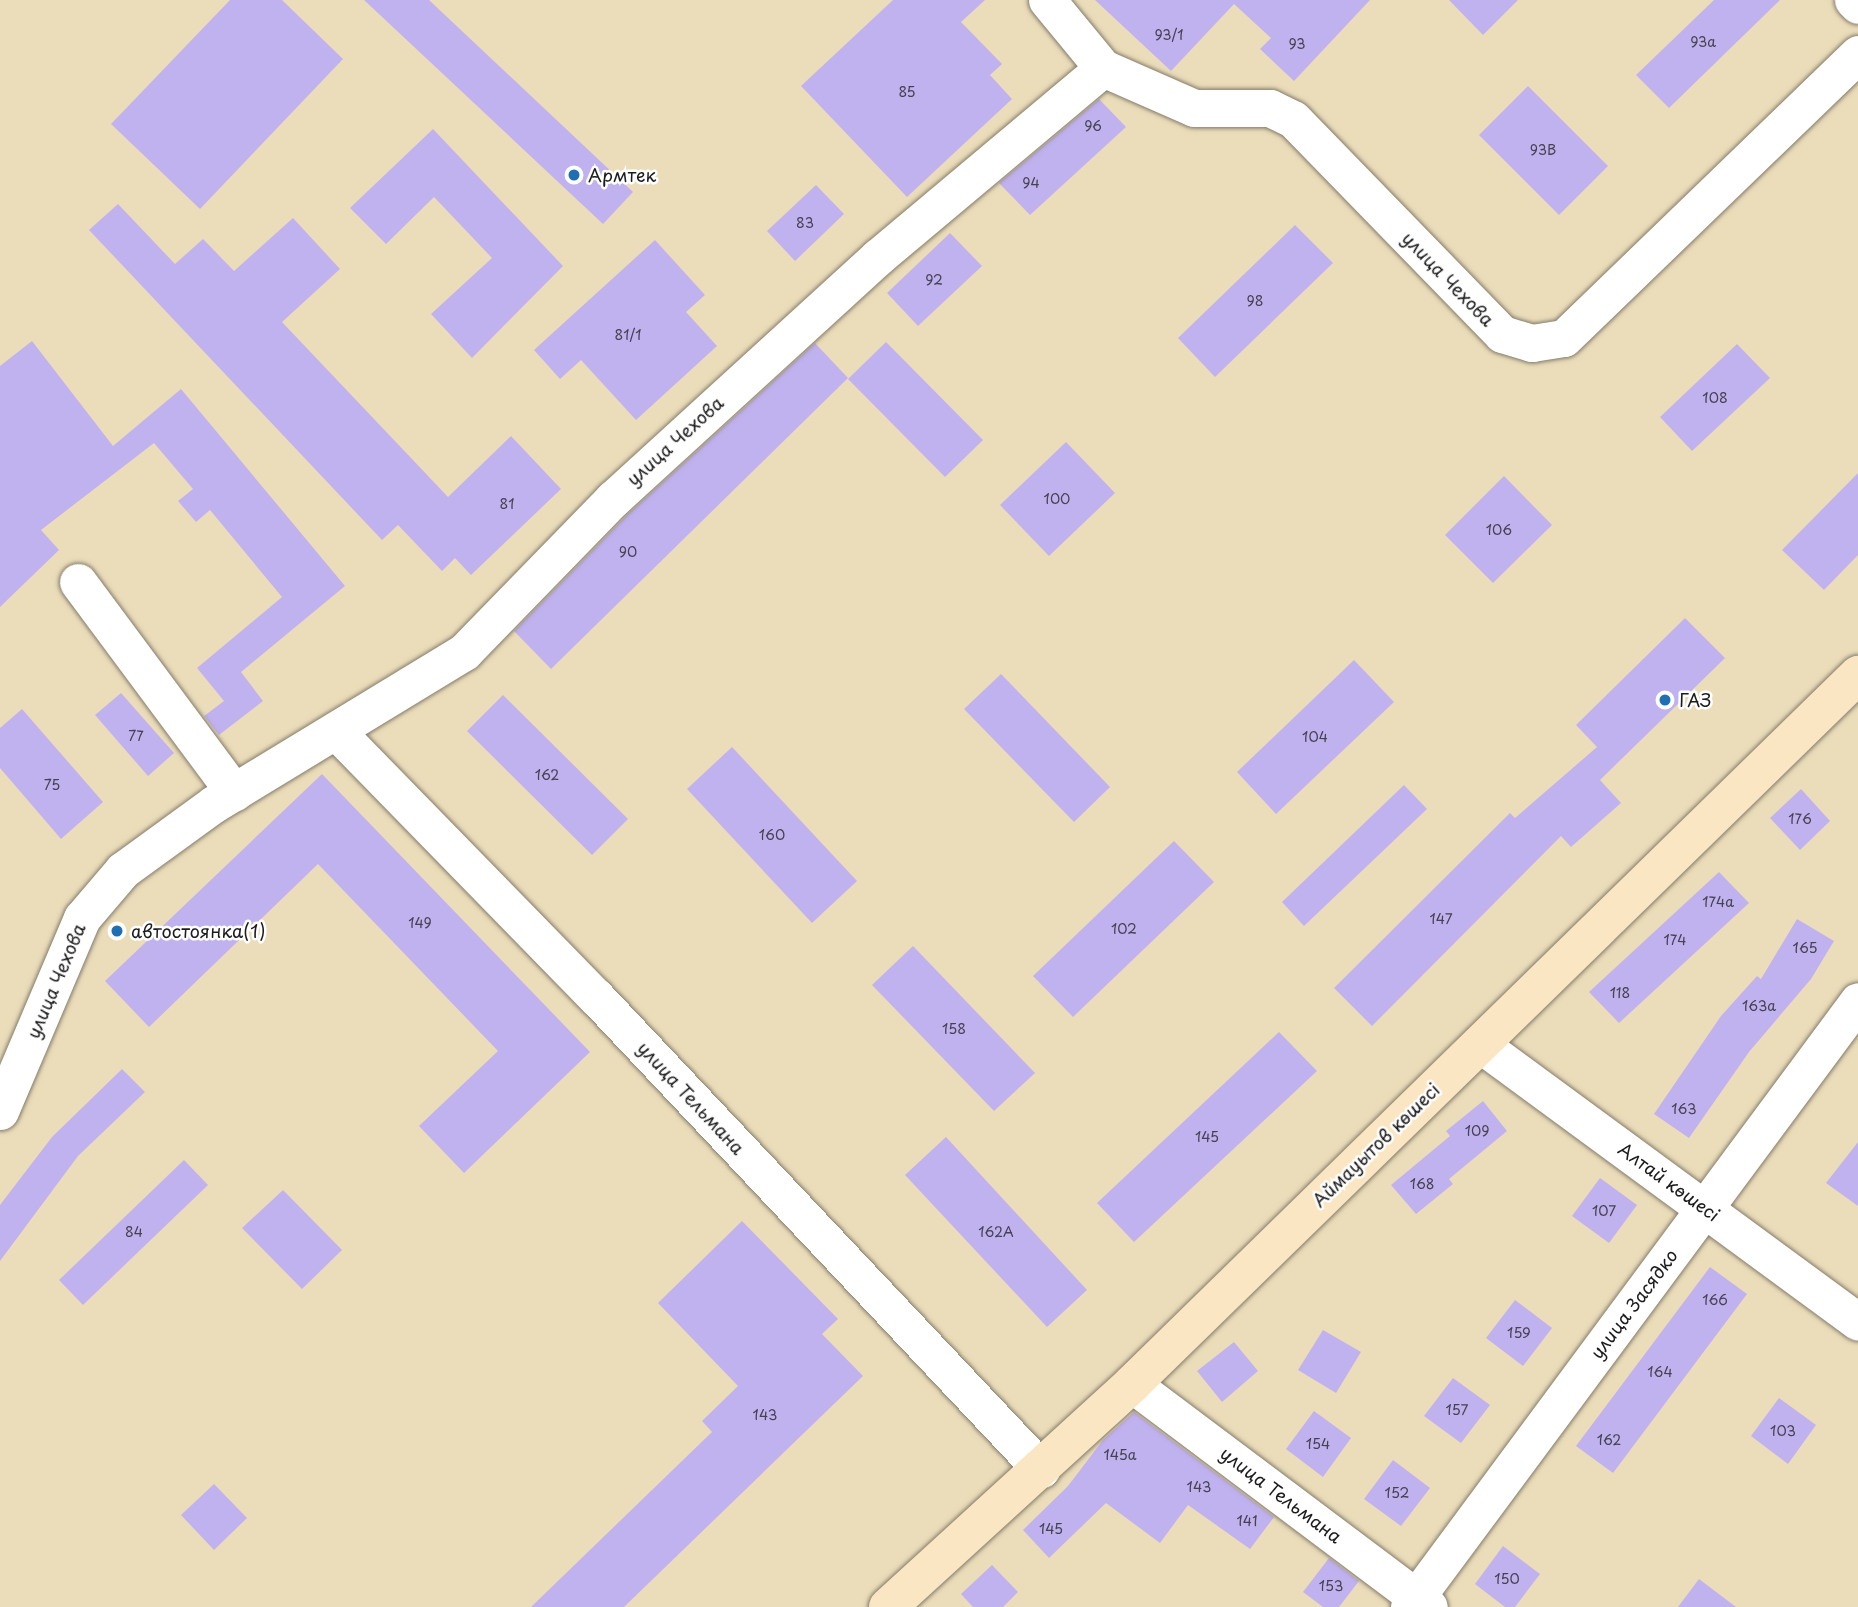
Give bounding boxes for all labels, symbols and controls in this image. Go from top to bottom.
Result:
house number: 93/1 [1154,27,1184,43]
house number: 93а [1690,34,1716,50]
house number: 93 [1288,36,1306,52]
house number: 85 [898,84,916,100]
house number: 96 [1084,118,1102,134]
house number: 93В [1530,142,1556,158]
place label: Армтек [588,164,656,186]
marker: Армтек [566,167,582,183]
house number: 94 [1022,175,1040,191]
house number: 83 [796,215,814,231]
street label: улица Чехова [1397,227,1499,331]
house number: 92 [925,272,943,288]
house number: 98 [1247,293,1263,309]
house number: 81/1 [615,327,641,343]
house number: 108 [1702,390,1728,406]
street label: улица Чехова [622,392,728,490]
house number: 100 [1044,491,1070,507]
house number: 81 [500,496,514,512]
house number: 106 [1486,522,1512,538]
house number: 90 [619,544,637,560]
place label: ГАЗ [1679,689,1712,711]
marker: ГАЗ [1657,692,1673,708]
house number: 77 [128,728,144,744]
house number: 104 [1302,729,1328,745]
house number: 162 [535,767,559,783]
house number: 75 [44,777,60,793]
house number: 176 [1788,811,1812,827]
house number: 160 [759,827,785,843]
house number: 174а [1702,894,1734,910]
house number: 147 [1429,911,1453,927]
house number: 149 [408,915,432,931]
street label: улица Чехова [22,920,90,1042]
place label: автостоянка(1) [131,920,265,942]
house number: 102 [1111,921,1137,937]
marker: автостоянка(1) [109,923,125,939]
house number: 174 [1663,932,1687,948]
house number: 165 [1793,940,1817,956]
house number: 118 [1610,985,1630,1001]
house number: 163а [1742,998,1776,1014]
house number: 158 [942,1021,966,1037]
street label: улица Тельмана [633,1037,749,1159]
street label: Аймауытов көшесі [1308,1079,1444,1211]
house number: 163 [1671,1101,1697,1117]
house number: 109 [1465,1123,1489,1139]
house number: 145 [1195,1129,1219,1145]
street label: Алтай көшесі [1614,1138,1724,1226]
house number: 168 [1410,1176,1434,1192]
house number: 107 [1592,1203,1616,1219]
house number: 84 [125,1224,143,1240]
house number: 162А [978,1224,1014,1240]
street label: улица Засядко [1586,1245,1682,1363]
house number: 166 [1702,1292,1728,1308]
house number: 159 [1507,1325,1531,1341]
house number: 164 [1647,1364,1673,1380]
house number: 157 [1446,1402,1468,1418]
house number: 143 [753,1407,777,1423]
house number: 103 [1770,1423,1796,1439]
house number: 162 [1597,1432,1621,1448]
house number: 154 [1306,1436,1330,1452]
street label: улица Тельмана [1216,1442,1346,1548]
house number: 145а [1104,1447,1136,1463]
house number: 143 [1187,1479,1211,1495]
house number: 152 [1385,1485,1409,1501]
house number: 141 [1237,1513,1257,1529]
house number: 145 [1039,1521,1063,1537]
house number: 150 [1494,1571,1520,1587]
house number: 153 [1319,1578,1343,1594]

